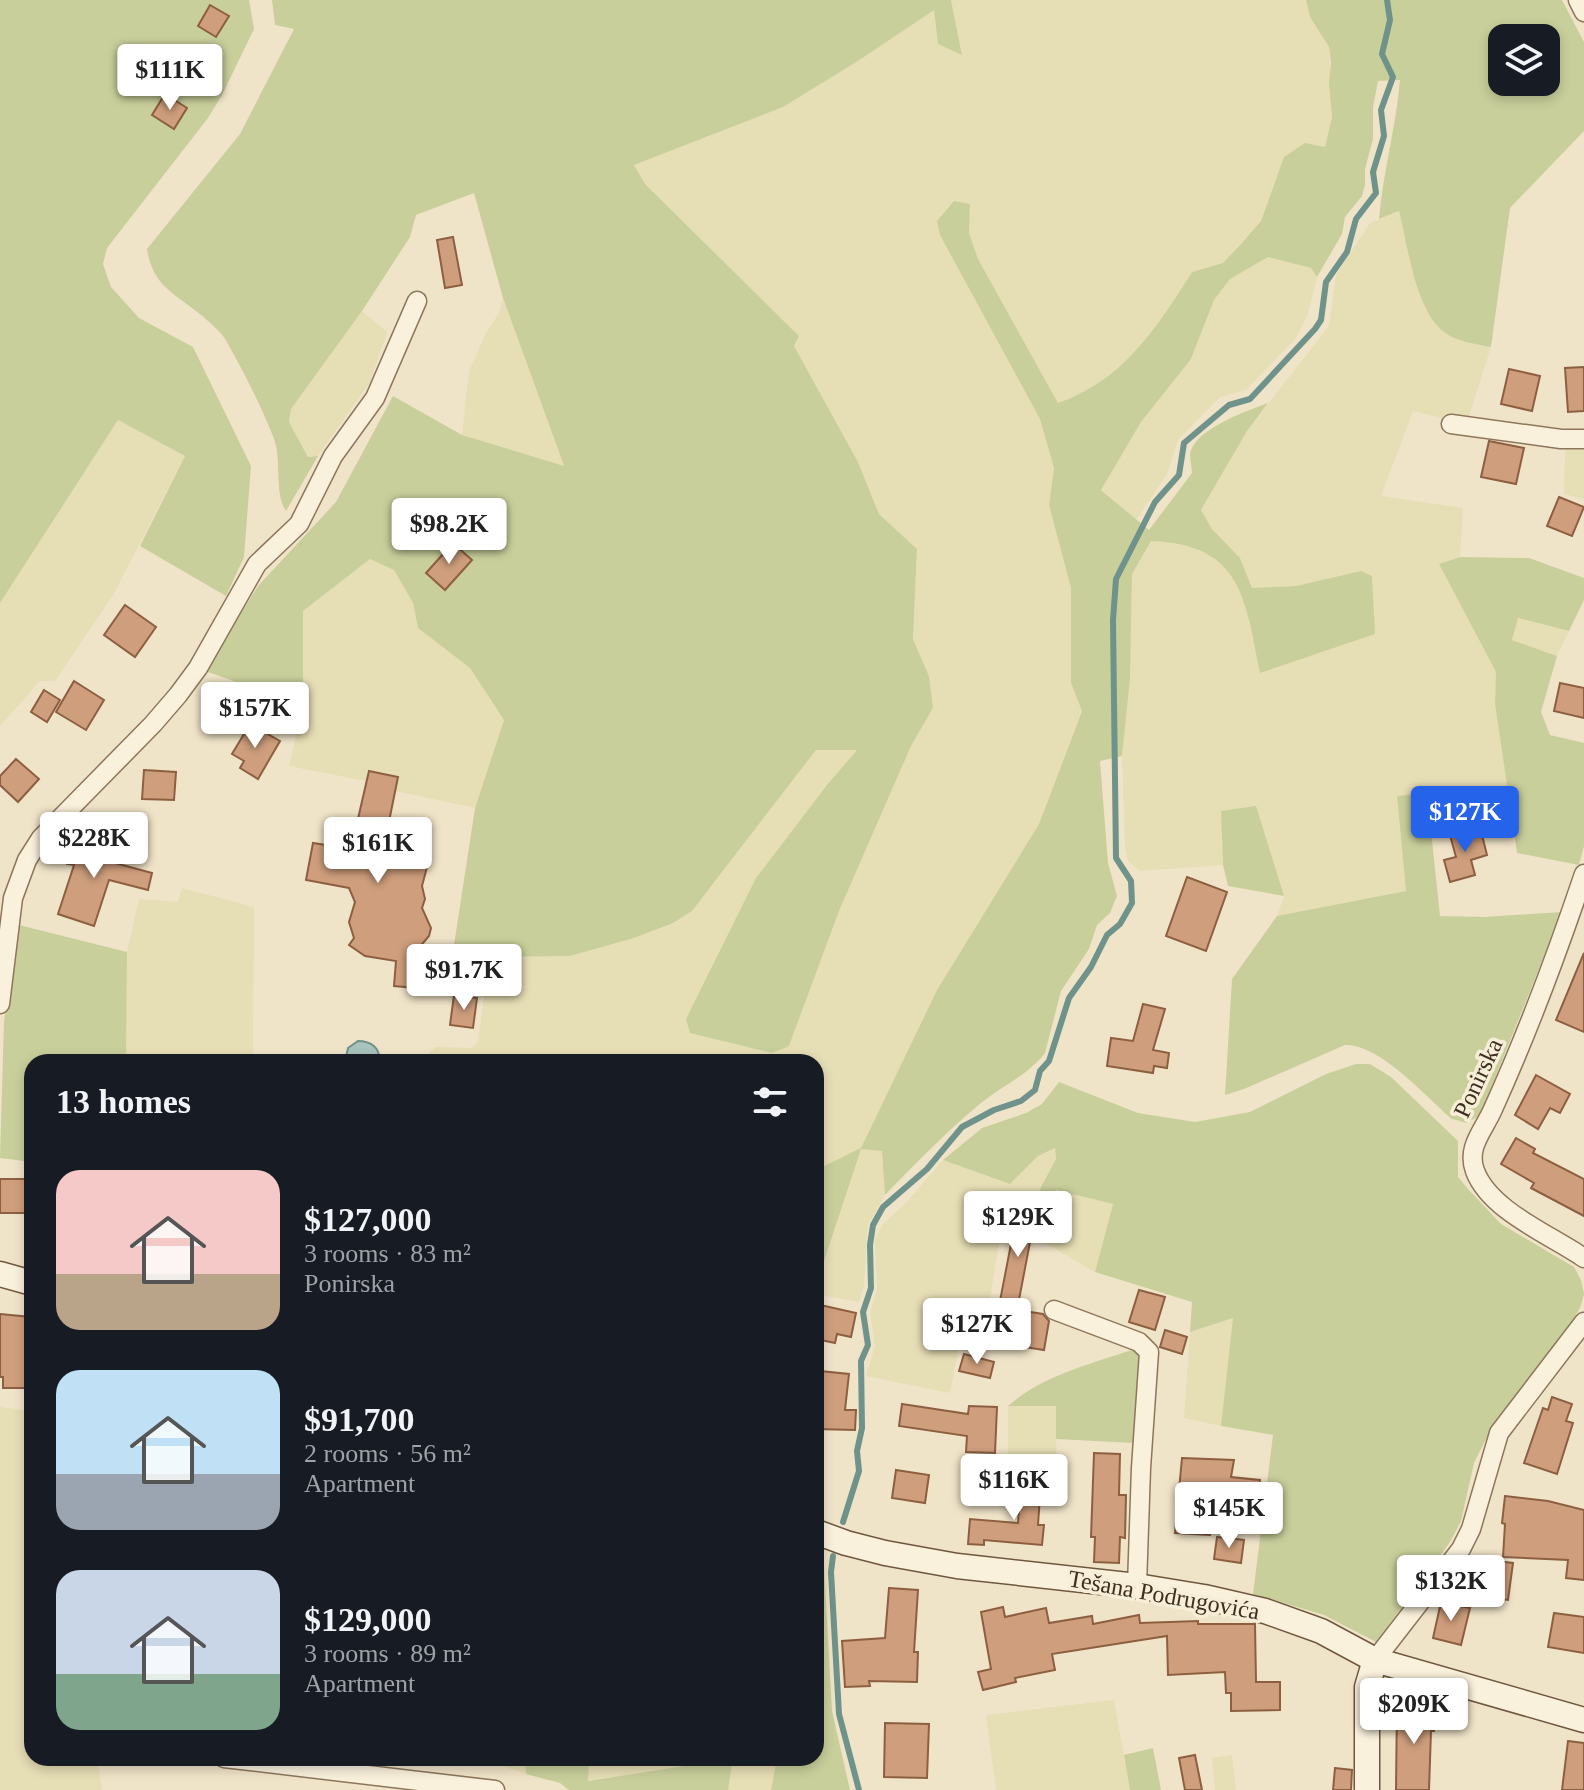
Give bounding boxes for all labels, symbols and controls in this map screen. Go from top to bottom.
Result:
map controls [1488,24,1560,96]
button: layers [1488,24,1560,96]
pin: $111K [114,44,226,112]
text: $111K [135,55,205,84]
pin: $98.2K [384,498,514,566]
text: $98.2K [410,509,488,538]
pin: $157K [199,682,311,750]
text: $157K [219,693,291,722]
pin: $127K [1409,786,1521,854]
text: $127K [1429,797,1501,826]
pin: $228K [38,812,150,880]
pin: $161K [322,817,434,885]
text: $228K [58,823,130,852]
text: $161K [342,828,414,857]
pin: $91.7K [399,944,529,1012]
text: $91.7K [425,955,503,984]
street label: Ponirska [1448,1034,1508,1122]
icon: filters [748,1080,792,1124]
text: 13 homes [56,1083,191,1120]
pin: $129K [962,1191,1074,1259]
text: $127,000 [304,1201,432,1238]
icon: home [120,1202,216,1298]
text: $129K [982,1202,1054,1231]
text: 3 rooms · 83 m² [304,1239,471,1268]
text: Ponirska [304,1269,395,1298]
pin: $127K [921,1298,1033,1366]
text: $127K [941,1309,1013,1338]
text: $91,700 [304,1401,415,1438]
icon: home [120,1402,216,1498]
text: 2 rooms · 56 m² [304,1439,471,1468]
pin: $116K [958,1454,1070,1522]
text: $116K [979,1465,1049,1494]
text: Apartment [304,1469,415,1498]
pin: $145K [1173,1482,1285,1550]
text: $145K [1193,1493,1265,1522]
pin: $132K [1395,1555,1507,1623]
street label: Tešana Podrugovića [1066,1565,1262,1625]
text: $132K [1415,1566,1487,1595]
text: $129,000 [304,1601,432,1638]
icon: home [120,1602,216,1698]
text: 3 rooms · 89 m² [304,1639,471,1668]
text: Apartment [304,1669,415,1698]
pin: $209K [1358,1678,1470,1746]
text: $209K [1378,1689,1450,1718]

